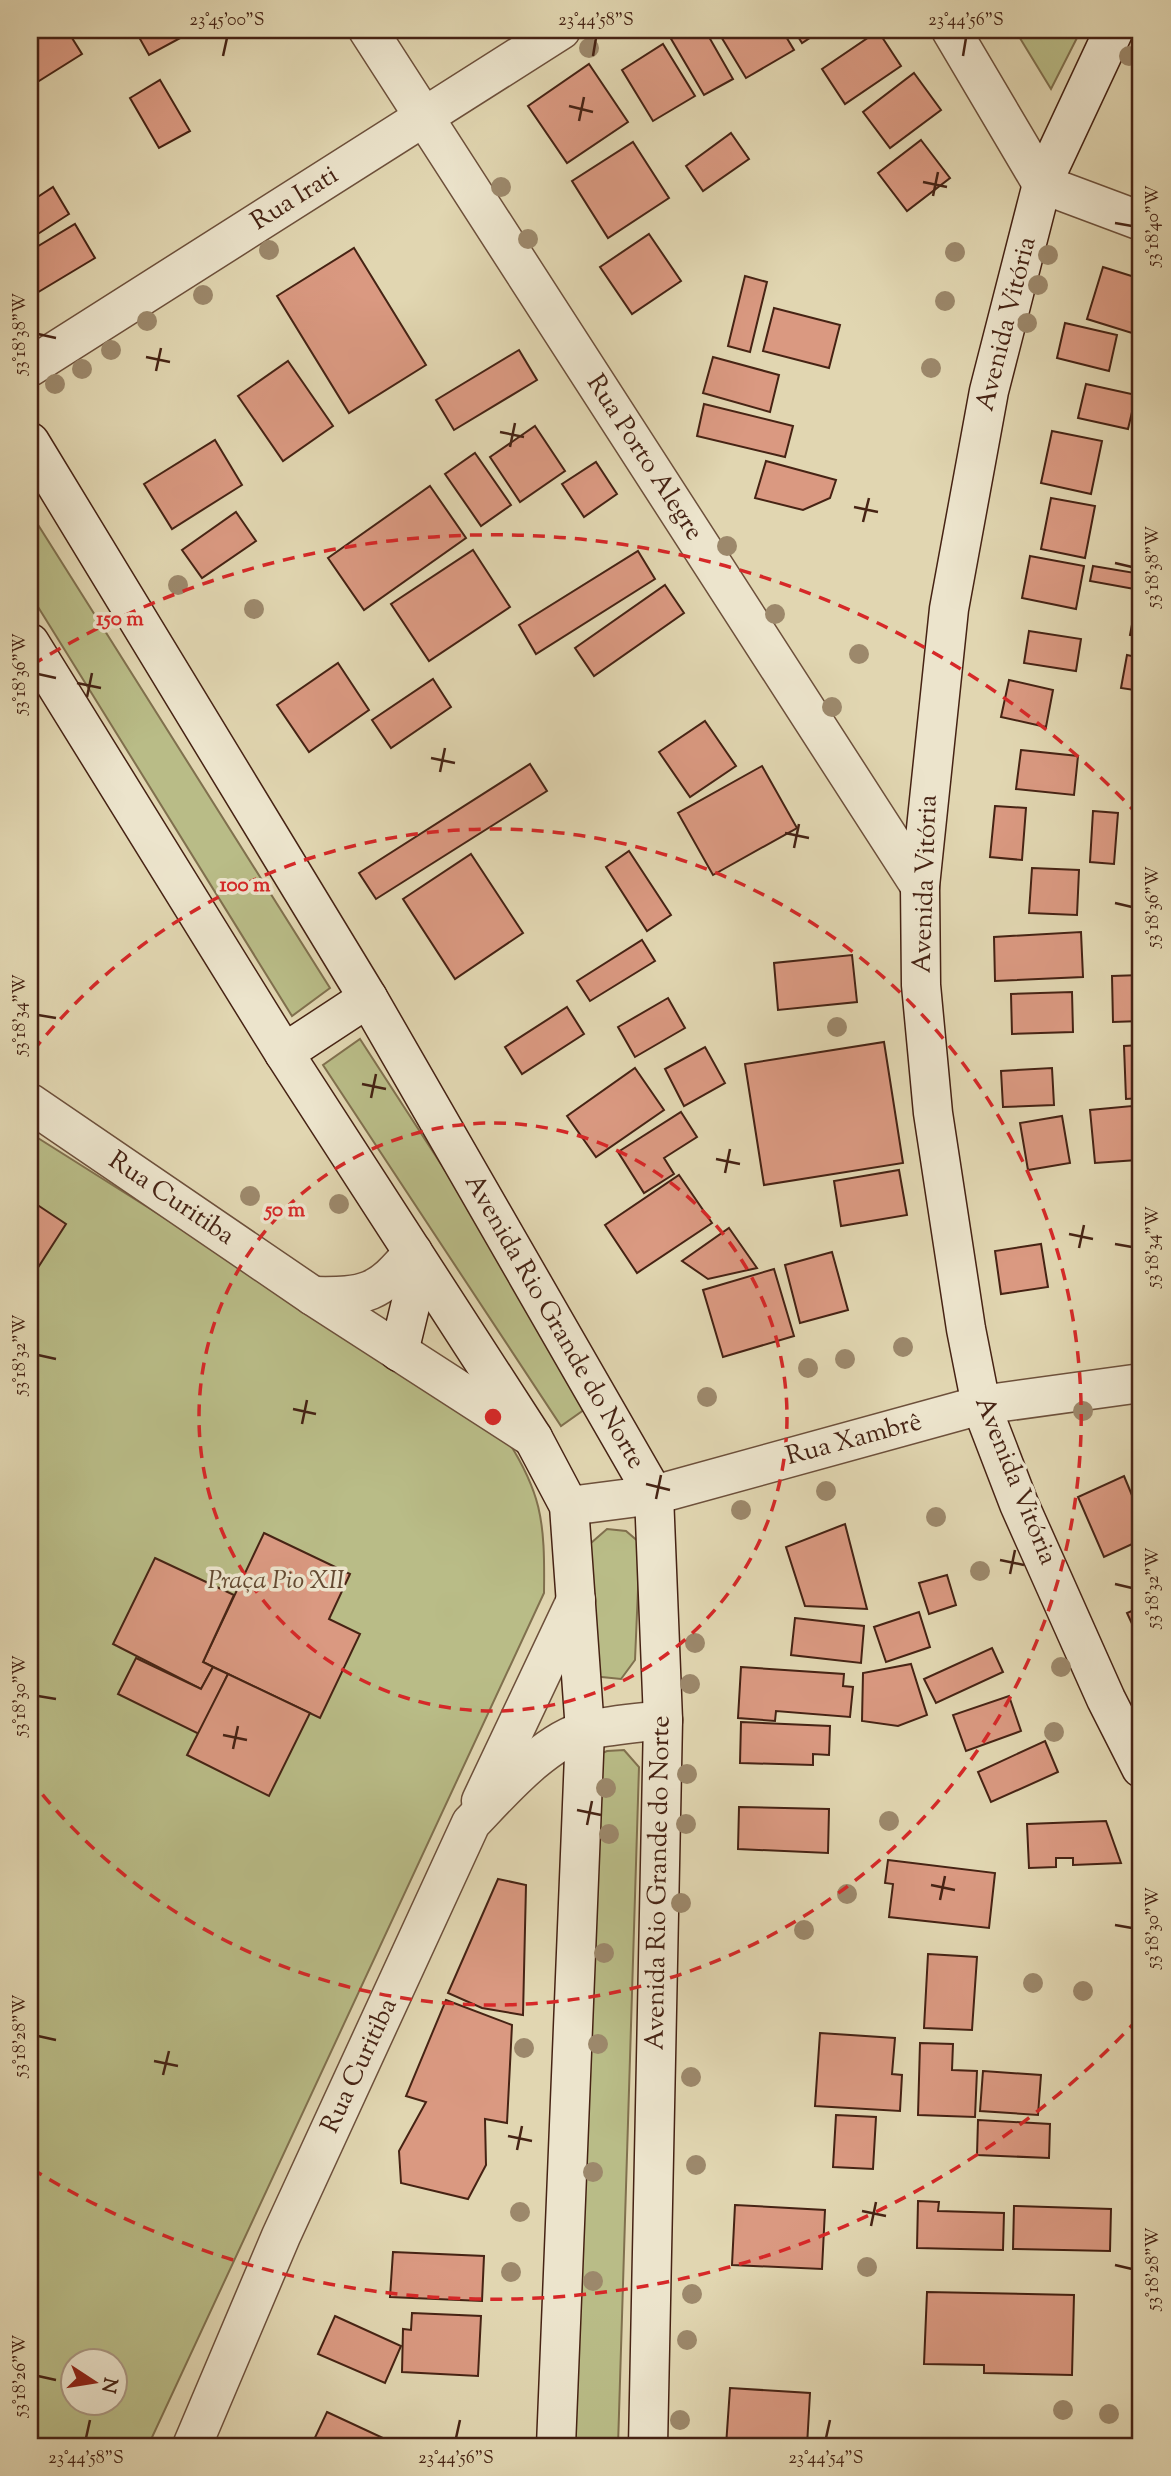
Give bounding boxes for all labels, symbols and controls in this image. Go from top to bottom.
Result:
text: 23°45'00"S [190,8,264,34]
text: 23°44'58"S [558,8,634,34]
text: 23°44'56"S [928,8,1004,34]
street label: Rua Irati [244,158,346,240]
text: 53°18'40"W [1141,185,1167,268]
street label: Avenida Vitória [967,233,1047,415]
text: 53°18'38"W [8,293,34,376]
street label: Rua Porto Alegre [576,368,712,548]
text: 53°18'38"W [1141,526,1167,609]
text: 150 m [96,605,144,635]
text: 53°18'36"W [8,633,34,716]
street label: Avenida Vitória [904,794,948,974]
text: 53°18'36"W [1141,866,1167,949]
text: 100 m [220,871,271,901]
text: 53°18'34"W [8,974,34,1057]
street label: Rua Curitiba [100,1143,242,1255]
street label: Avenida Rio Grande do Norte [454,1168,654,1476]
text: 50 m [263,1196,306,1226]
text: 53°18'34"W [1141,1206,1167,1289]
text: 53°18'32"W [8,1315,34,1396]
street label: Avenida Vitória [964,1391,1066,1571]
street label: Rua Xambrê [782,1404,926,1476]
centre of rings [481,1405,505,1429]
text: 53°18'32"W [1141,1548,1167,1629]
park label: Praça Pio XII [207,1563,345,1600]
text: 53°18'30"W [8,1655,34,1738]
street label: Avenida Rio Grande do Norte [638,1715,680,2051]
text: 53°18'30"W [1141,1887,1167,1970]
street label: Rua Curitiba [313,1992,407,2140]
text: 53°18'28"W [8,1995,34,2078]
text: 53°18'28"W [1141,2228,1167,2311]
text: 53°18'26"W [8,2335,34,2418]
north arrow [60,2346,130,2416]
text: N [93,2375,123,2395]
text: 23°44'58"S [48,2446,124,2472]
text: 23°44'56"S [418,2446,494,2472]
text: 23°44'54"S [788,2446,864,2472]

